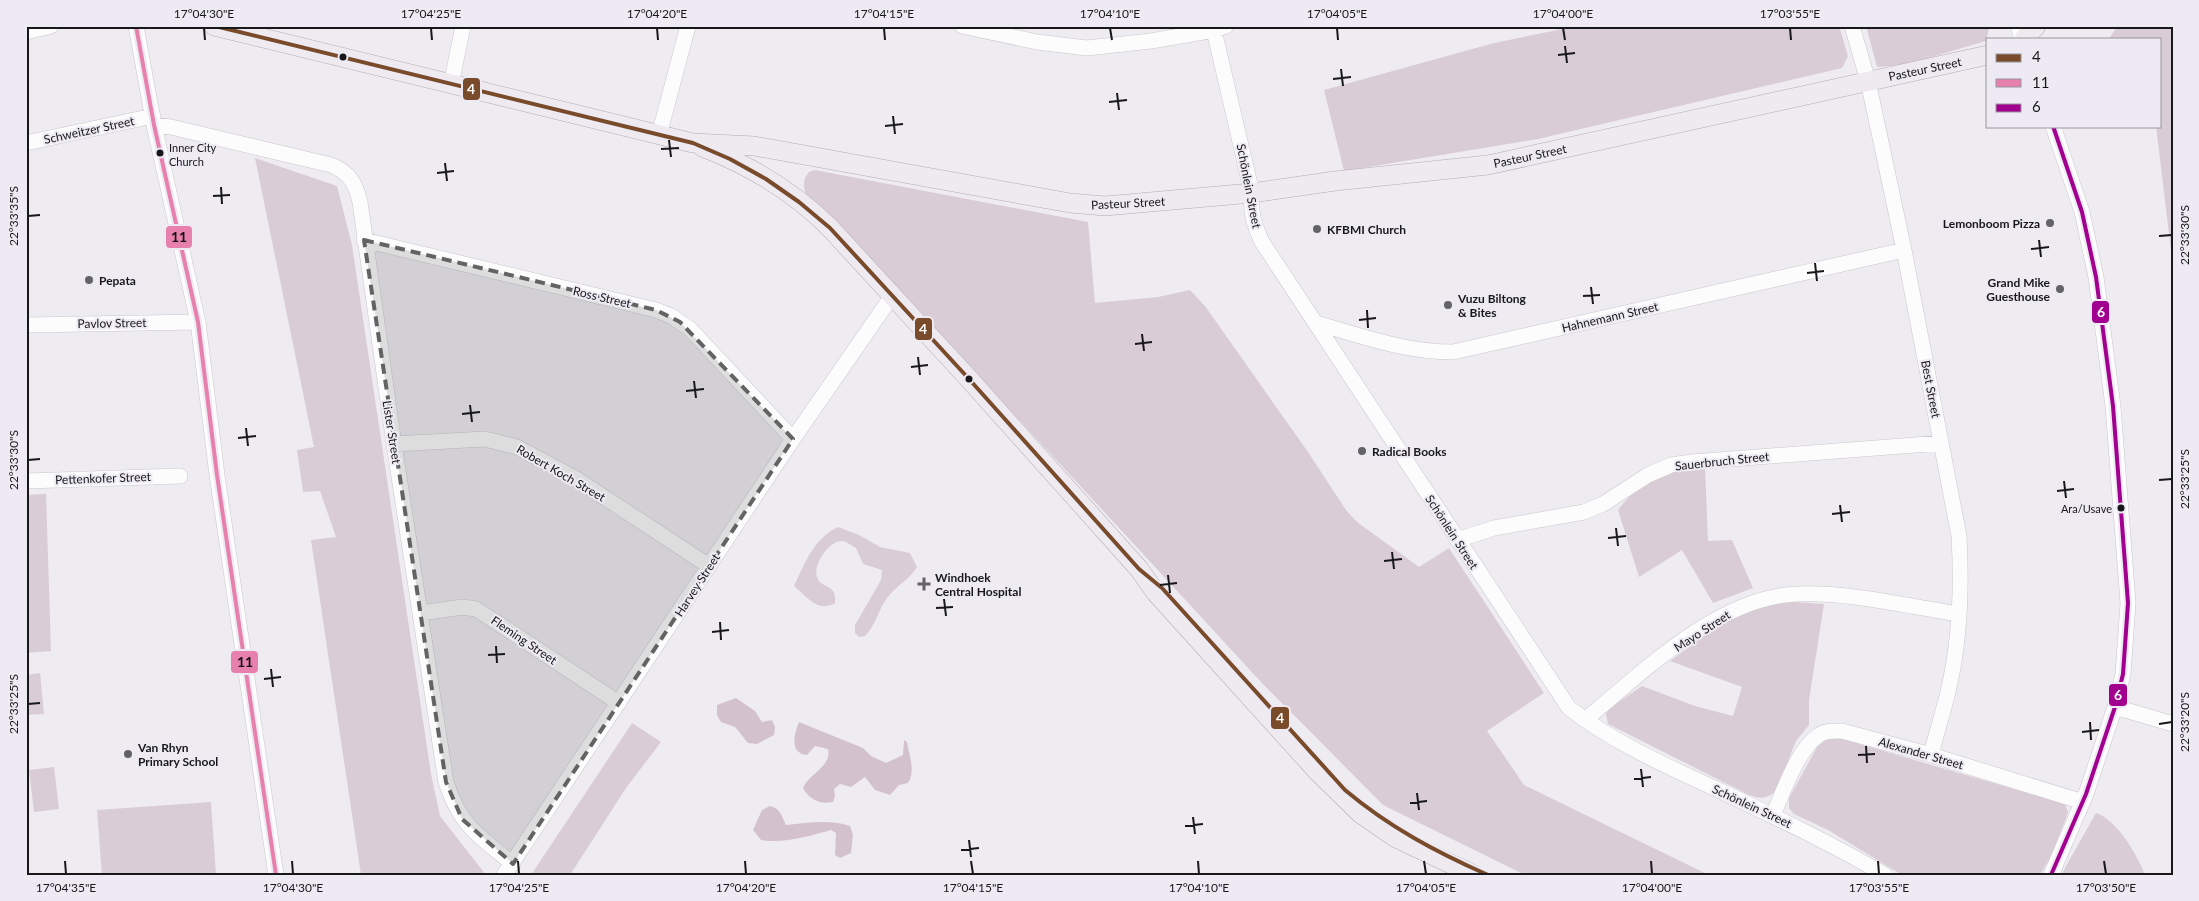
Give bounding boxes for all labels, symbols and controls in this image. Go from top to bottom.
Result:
text: 17°04'30"E [174,6,234,21]
text: 17°04'25"E [401,6,461,21]
text: 17°04'20"E [627,6,687,21]
text: 17°04'15"E [854,6,914,21]
text: 17°04'10"E [1080,6,1140,21]
text: 17°04'05"E [1307,6,1367,21]
text: 17°04'00"E [1533,6,1593,21]
text: 17°03'55"E [1760,6,1820,21]
legend [1986,38,2162,128]
text: 4 [2032,47,2041,65]
unlabelled marker [338,52,348,62]
street label: Pasteur Street [1887,54,1964,84]
text: 11 [2032,73,2049,91]
line badge: 4 [462,77,481,101]
text: 4 [467,80,475,97]
text: 6 [2032,97,2041,115]
street label: Schweitzer Street [42,113,136,147]
place label: Inner City Church [169,141,217,168]
street label: Pasteur Street [1492,141,1569,171]
street label: Schönlein Street [1233,142,1265,230]
marker: Inner City Church [155,148,165,158]
text: 22°33'35"S [6,186,21,246]
street label: Pasteur Street [1091,194,1166,212]
text: 22°33'30"S [2177,205,2192,265]
place label: Lemonboom Pizza [1943,216,2040,231]
marker: Lemonboom Pizza [2044,217,2056,229]
place label: KFBMI Church [1327,222,1406,237]
marker: KFBMI Church [1311,223,1323,235]
line badge: 11 [165,225,193,249]
text: 11 [171,228,187,245]
place label: Pepata [99,273,136,288]
marker: Pepata [83,274,95,286]
place label: Grand Mike Guesthouse [1986,275,2051,304]
street label: Ross Street [572,283,633,311]
marker: Grand Mike Guesthouse [2054,283,2066,295]
place label: Vuzu Biltong & Bites [1457,291,1527,320]
street label: Hahnemann Street [1560,298,1660,335]
marker: Vuzu Biltong & Bites [1442,299,1454,311]
line badge: 6 [2091,300,2110,324]
text: 6 [2097,303,2105,320]
street label: Pavlov Street [77,315,147,331]
line badge: 4 [914,317,933,341]
text: 4 [919,320,927,337]
street label: Best Street [1918,359,1944,420]
unlabelled marker [964,374,974,384]
street label: Lister Street [380,399,404,465]
text: 22°33'30"S [6,430,21,490]
street label: Robert Koch Street [514,441,609,505]
place label: Radical Books [1372,444,1447,459]
marker: Radical Books [1356,445,1368,457]
street label: Sauerbruch Street [1674,449,1771,473]
text: 22°33'25"S [2177,449,2192,509]
street label: Pettenkofer Street [55,469,152,487]
street label: Schönlein Street [1422,492,1482,573]
place label: Ara/Usave [2061,502,2112,515]
marker: Ara/Usave [2116,503,2126,513]
street label: Harvey Street [671,550,723,619]
place label: Windhoek Central Hospital [935,570,1021,599]
marker: Windhoek Central Hospital [917,577,931,591]
street label: Mayo Street [1671,607,1734,655]
street label: Fleming Street [488,612,560,668]
line badge: 11 [230,650,259,674]
text: 11 [237,653,253,670]
text: 22°33'25"S [6,674,21,734]
line badge: 6 [2108,683,2128,707]
text: 6 [2114,686,2122,703]
text: 22°33'20"S [2177,692,2192,752]
line badge: 4 [1270,706,1290,730]
text: 4 [1276,709,1284,726]
street label: Alexander Street [1877,734,1966,772]
place label: Van Rhyn Primary School [137,740,218,769]
marker: Van Rhyn Primary School [122,748,134,760]
street label: Schönlein Street [1710,781,1795,831]
text: 17°04'35"E [36,880,96,895]
text: 17°04'30"E [263,880,323,895]
text: 17°04'25"E [489,880,549,895]
text: 17°04'20"E [716,880,776,895]
text: 17°04'15"E [943,880,1003,895]
text: 17°04'10"E [1169,880,1229,895]
text: 17°04'05"E [1396,880,1456,895]
text: 17°04'00"E [1622,880,1682,895]
text: 17°03'55"E [1849,880,1909,895]
text: 17°03'50"E [2076,880,2136,895]

